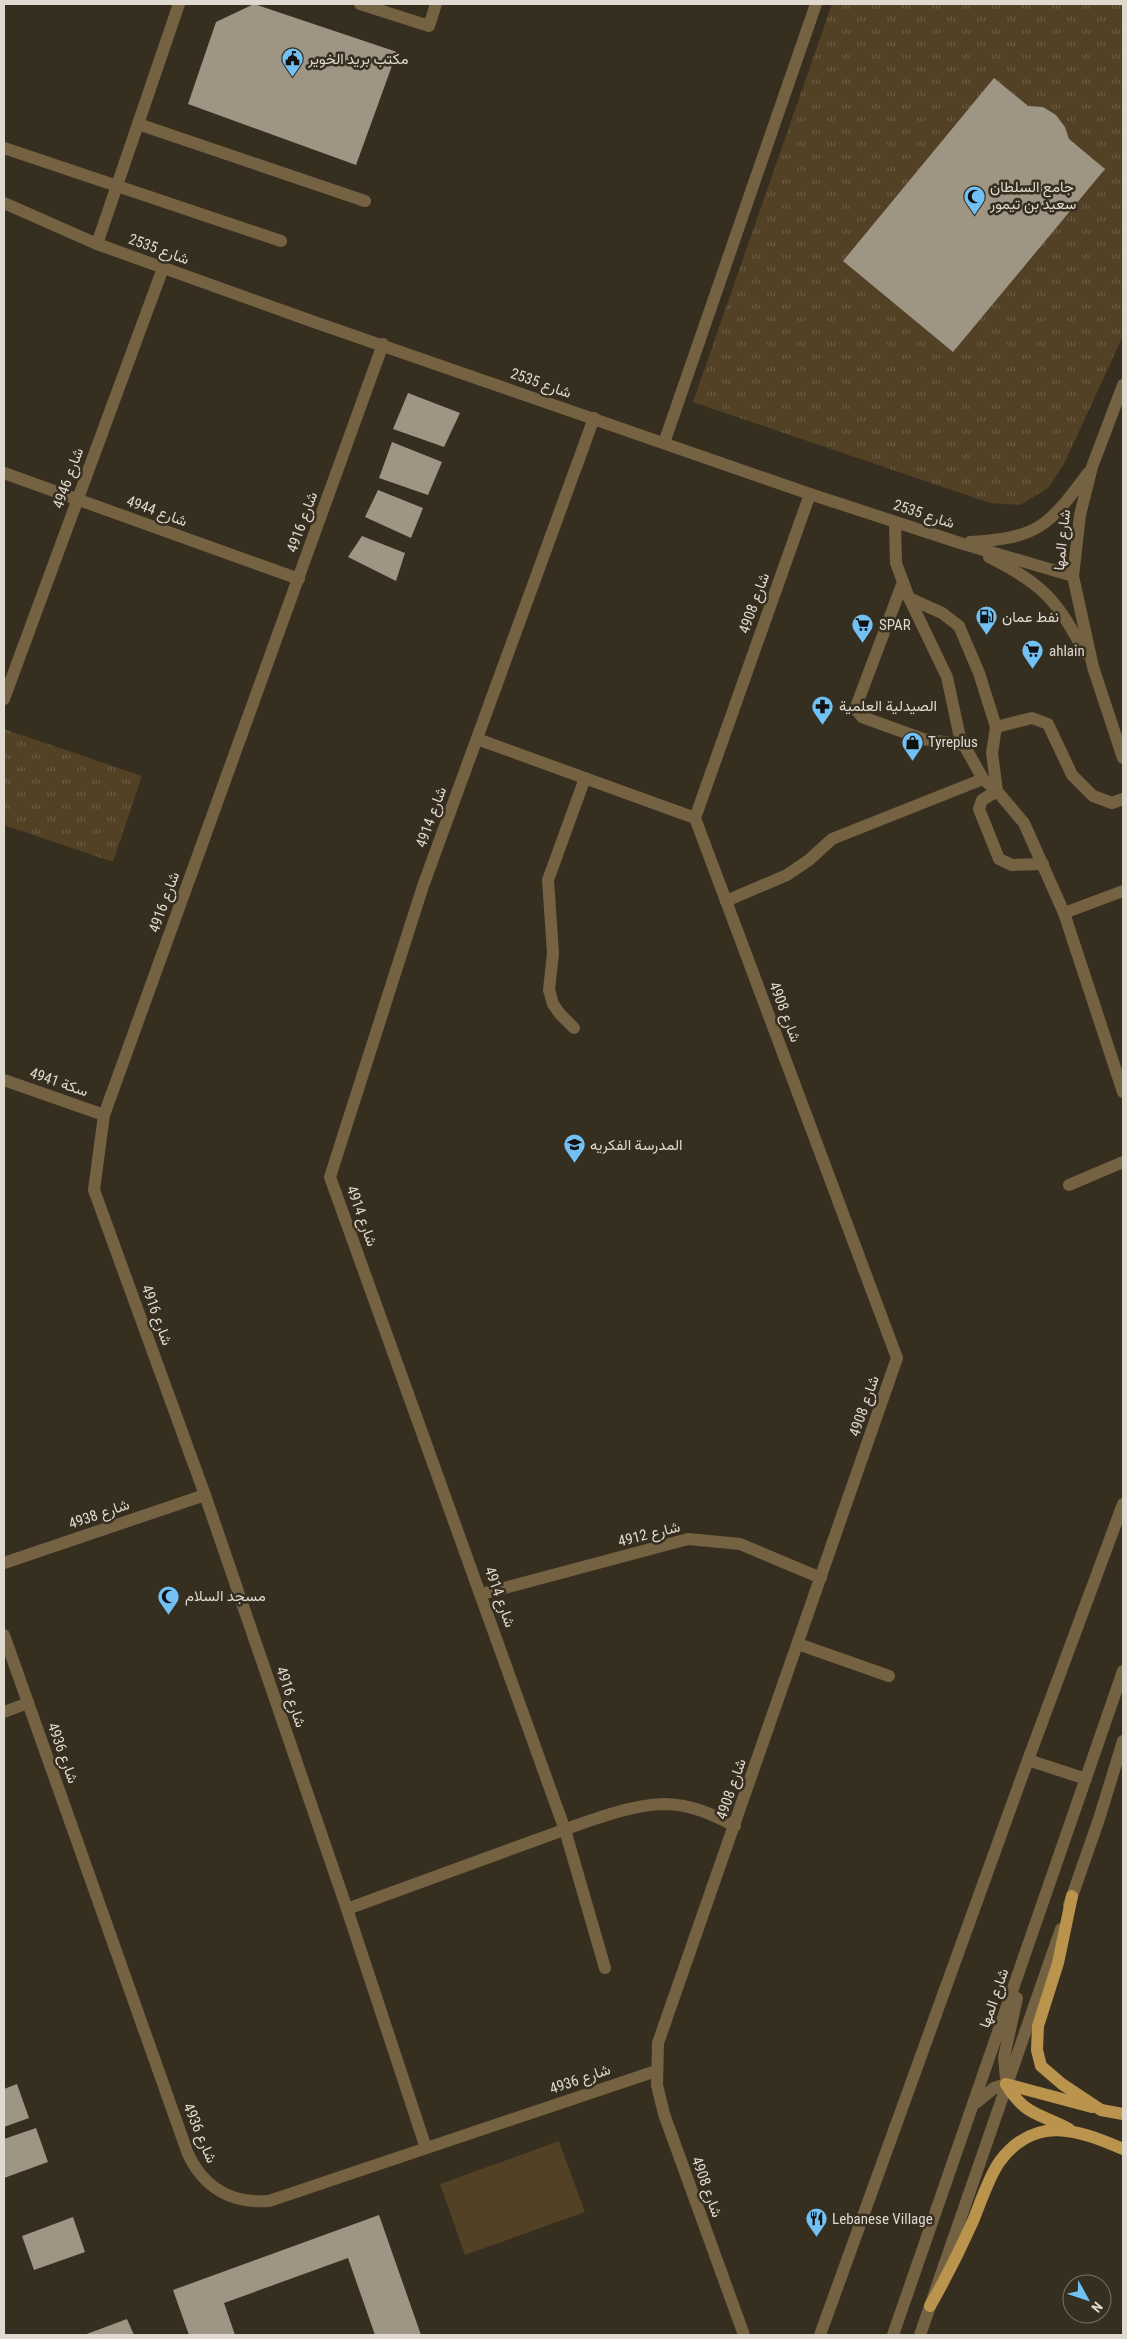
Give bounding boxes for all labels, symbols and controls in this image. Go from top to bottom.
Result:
public building icon: مكتب بريد الخوير [280,47,304,78]
place label: مكتب بريد الخوير [307,50,408,68]
place label: جامع السلطان سعيد بن تيمور [989,178,1077,214]
mosque icon: جامع السلطان سعيد بن تيمور [962,184,986,215]
street label: 2535 شارع [126,230,192,270]
street label: 2535 شارع [508,364,574,404]
street label: 4946 شارع [49,445,89,511]
street label: 4916 شارع [283,489,323,555]
street label: 4944 شارع [124,492,190,532]
street label: 2535 شارع [891,496,957,534]
street label: شارع المها [1050,508,1076,572]
street label: 4908 شارع [735,570,775,636]
fuel station icon: نفط عمان [974,605,998,636]
place label: نفط عمان [1002,608,1059,626]
supermarket icon: SPAR [851,613,875,644]
place label: SPAR [879,616,911,634]
supermarket icon: ahlain [1021,639,1045,670]
place label: ahlain [1049,642,1085,660]
pharmacy icon: الصيدلية العلمية [811,694,835,725]
place label: الصيدلية العلمية [839,697,937,715]
shop icon: Tyreplus [900,730,924,761]
place label: Tyreplus [928,733,978,751]
street label: 4914 شارع [412,784,452,850]
street label: 4916 شارع [145,869,185,935]
street label: 4908 شارع [763,979,805,1046]
street label: سكة 4941 [28,1064,91,1100]
school or university icon: المدرسة الفكريه [562,1133,586,1164]
place label: المدرسة الفكريه [590,1136,683,1154]
street label: 4914 شارع [341,1183,381,1250]
street label: 4916 شارع [136,1282,176,1349]
street label: 4908 شارع [845,1373,885,1439]
street label: شارع 4938 [66,1495,133,1535]
street label: 4912 شارع [616,1518,683,1552]
street label: 4914 شارع [479,1564,519,1631]
mosque icon: مسجد السلام [157,1584,181,1615]
place label: مسجد السلام [185,1587,266,1606]
street label: 4916 شارع [270,1664,310,1731]
street label: 4936 شارع [42,1720,82,1787]
street label: 4908 شارع [712,1756,752,1822]
street label: شارع المها [975,1966,1014,2031]
street label: 4936 شارع [547,2060,614,2100]
street label: 4936 شارع [178,2100,221,2167]
street label: 4908 شارع [686,2154,726,2221]
restaurant icon: Lebanese Village [804,2207,828,2238]
place label: Lebanese Village [832,2210,933,2228]
north arrow [1062,2274,1112,2324]
text: N [1088,2299,1106,2316]

